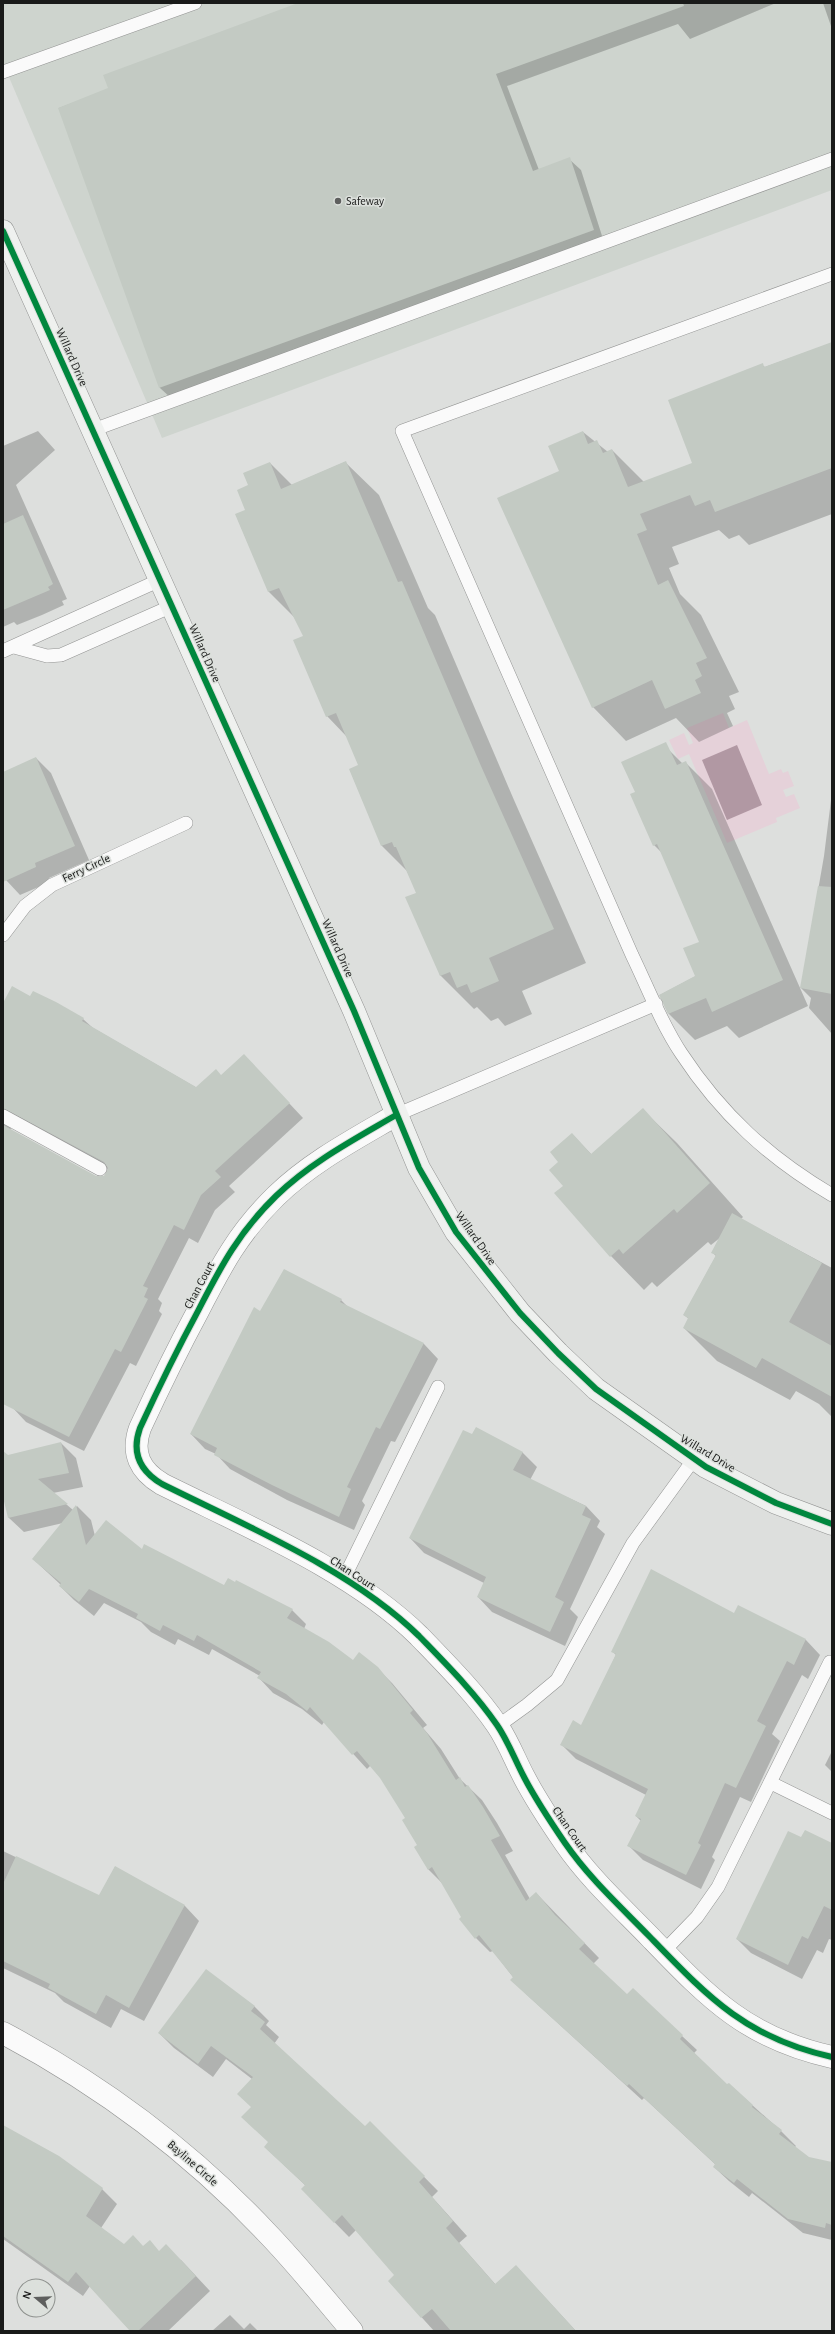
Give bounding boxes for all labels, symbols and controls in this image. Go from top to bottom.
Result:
place label: Safeway [346,195,384,208]
marker: Safeway [333,196,343,206]
street label: Willard Drive [54,326,90,388]
street label: Willard Drive [187,622,223,684]
street label: Ferry Circle [60,852,112,885]
street label: Willard Drive [320,917,356,979]
street label: Willard Drive [453,1209,499,1267]
street label: Chan Court [182,1259,217,1311]
street label: Willard Drive [678,1432,738,1474]
street label: Chan Court [328,1554,378,1592]
street label: Chan Court [550,1804,590,1854]
street label: Bayline Circle [165,2138,221,2189]
north arrow [16,2278,56,2318]
text: N [21,2289,33,2300]

